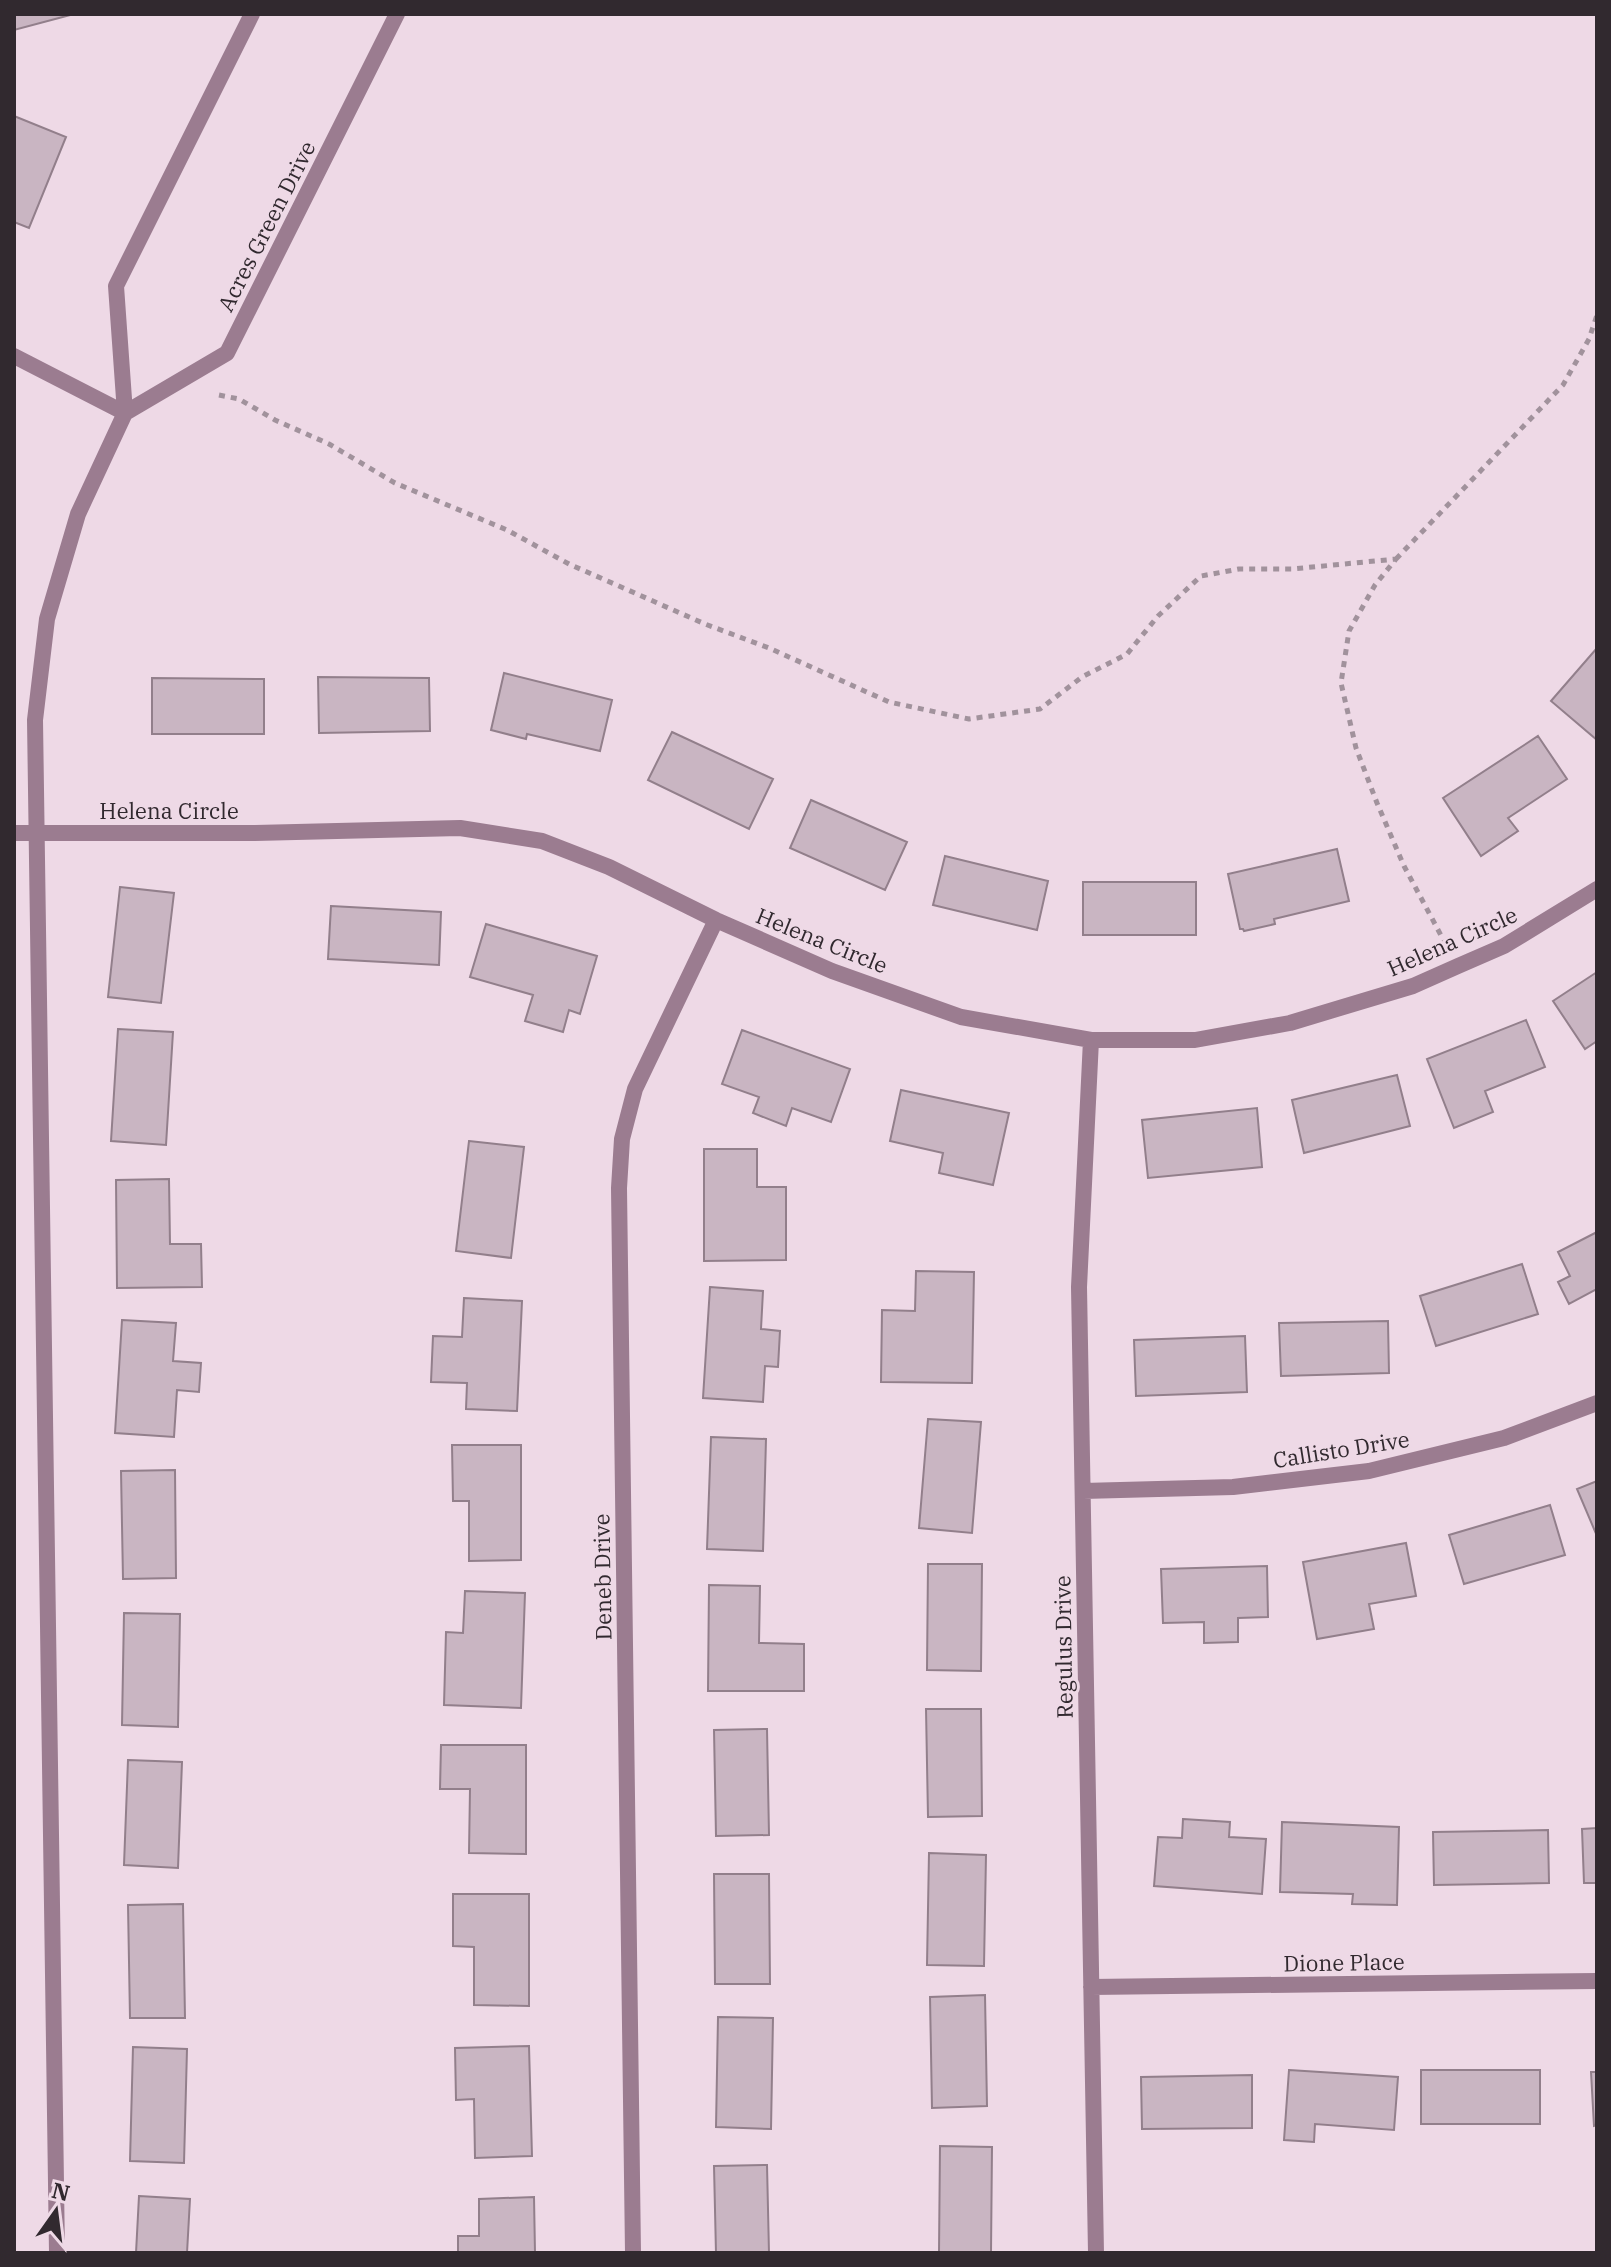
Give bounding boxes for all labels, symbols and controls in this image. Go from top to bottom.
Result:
street label: Acres Green Drive [210,136,322,316]
street label: Helena Circle [99,796,239,825]
street label: Helena Circle [1382,899,1522,983]
street label: Helena Circle [752,900,892,980]
street label: Callisto Drive [1271,1424,1411,1474]
street label: Deneb Drive [586,1513,618,1641]
street label: Regulus Drive [1047,1575,1079,1719]
street label: Dione Place [1283,1946,1405,1978]
north arrow [16,2171,96,2251]
text: N [49,2175,73,2207]

